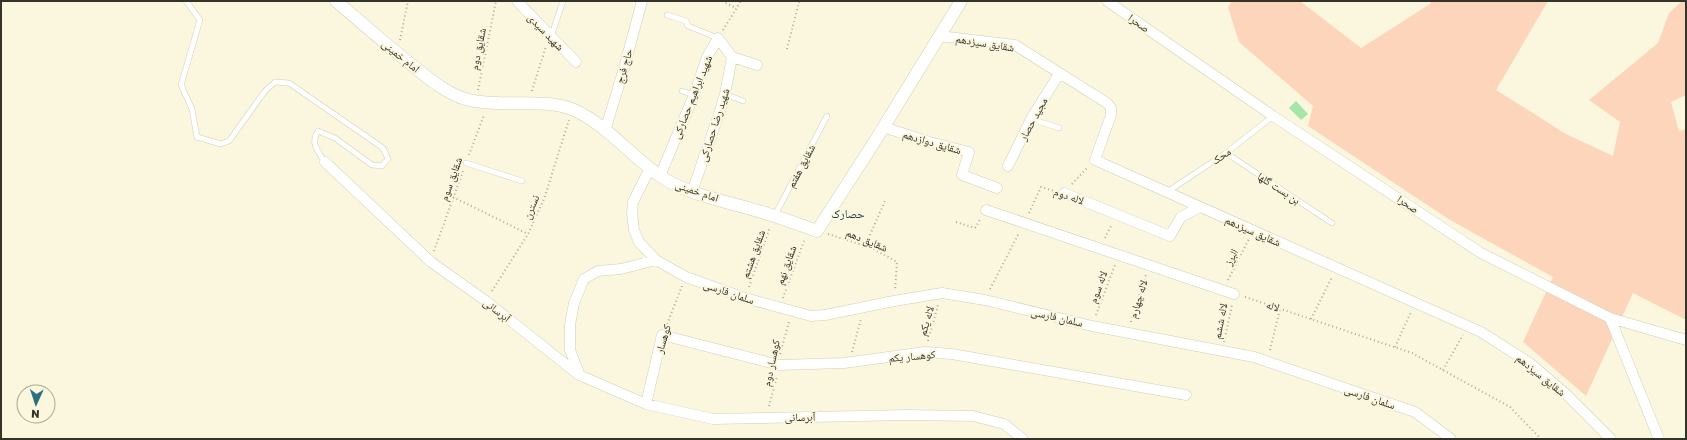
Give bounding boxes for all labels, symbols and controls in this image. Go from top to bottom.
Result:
street label: شهید سیدی [525,10,567,54]
street label: صحرا [1126,11,1152,35]
street label: شقایق دوم [467,27,489,71]
street label: شقایق سیزدهم [954,31,1015,56]
street label: امام خمینی [379,36,423,76]
street label: حاج فرج [612,47,636,85]
street label: شهید ابراهیم حصارکی [669,53,716,141]
street label: شهید رضا حصارکی [696,86,732,164]
street label: مجید حصار [1015,95,1050,143]
street label: شقایق دوازدهم [901,127,963,158]
street label: شقایق هفتم [784,142,819,191]
street label: محک [1208,144,1233,167]
street label: شقایق سوم [437,155,465,203]
street label: بن بست گلها [1255,169,1303,207]
street label: امام خمینی [674,177,720,205]
street label: لاله دوم [1052,184,1086,208]
street label: صحرا [1395,192,1421,215]
street label: نسترن [520,193,542,221]
district label: حصارک [831,206,865,221]
street label: شقایق سیزدهم [1223,213,1283,250]
street label: شقایق دهم [844,225,890,256]
street label: شقایق هشتم [738,228,769,280]
street label: شقایق نهم [772,243,801,287]
street label: البرز [1220,246,1240,268]
street label: لاله سوم [1086,269,1110,305]
street label: سلمان فارسی [702,277,756,307]
street label: لاله چهارم [1126,278,1151,320]
street label: آبرسانی [481,295,514,325]
street label: لاله [1265,297,1282,314]
street label: لاله ششم [1210,302,1231,340]
street label: لاله یکم [915,304,938,338]
street label: سلمان فارسی [1030,304,1084,330]
street label: کوهسار [652,322,673,356]
street label: کوهسار دوم [759,338,783,388]
street label: کوهسار یکم [888,347,937,366]
street label: شقایق سیزدهم [1513,351,1569,400]
street label: سلمان فارسی [1343,382,1397,412]
north arrow [16,384,56,424]
text: N [31,408,40,421]
street label: آبرسانی [785,410,816,424]

